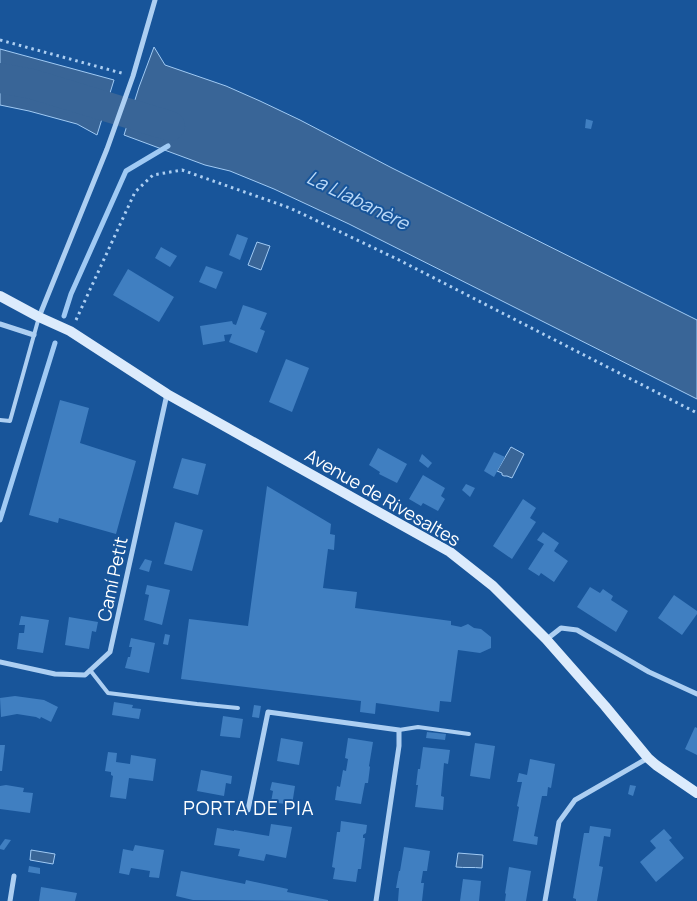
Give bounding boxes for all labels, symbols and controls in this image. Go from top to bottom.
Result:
water label: La Llabanère [303,164,415,237]
street label: Avenue de Rivesaltes [301,443,465,551]
street label: Camí Petit [91,534,133,624]
district label: PORTA DE PIA [183,795,315,821]

